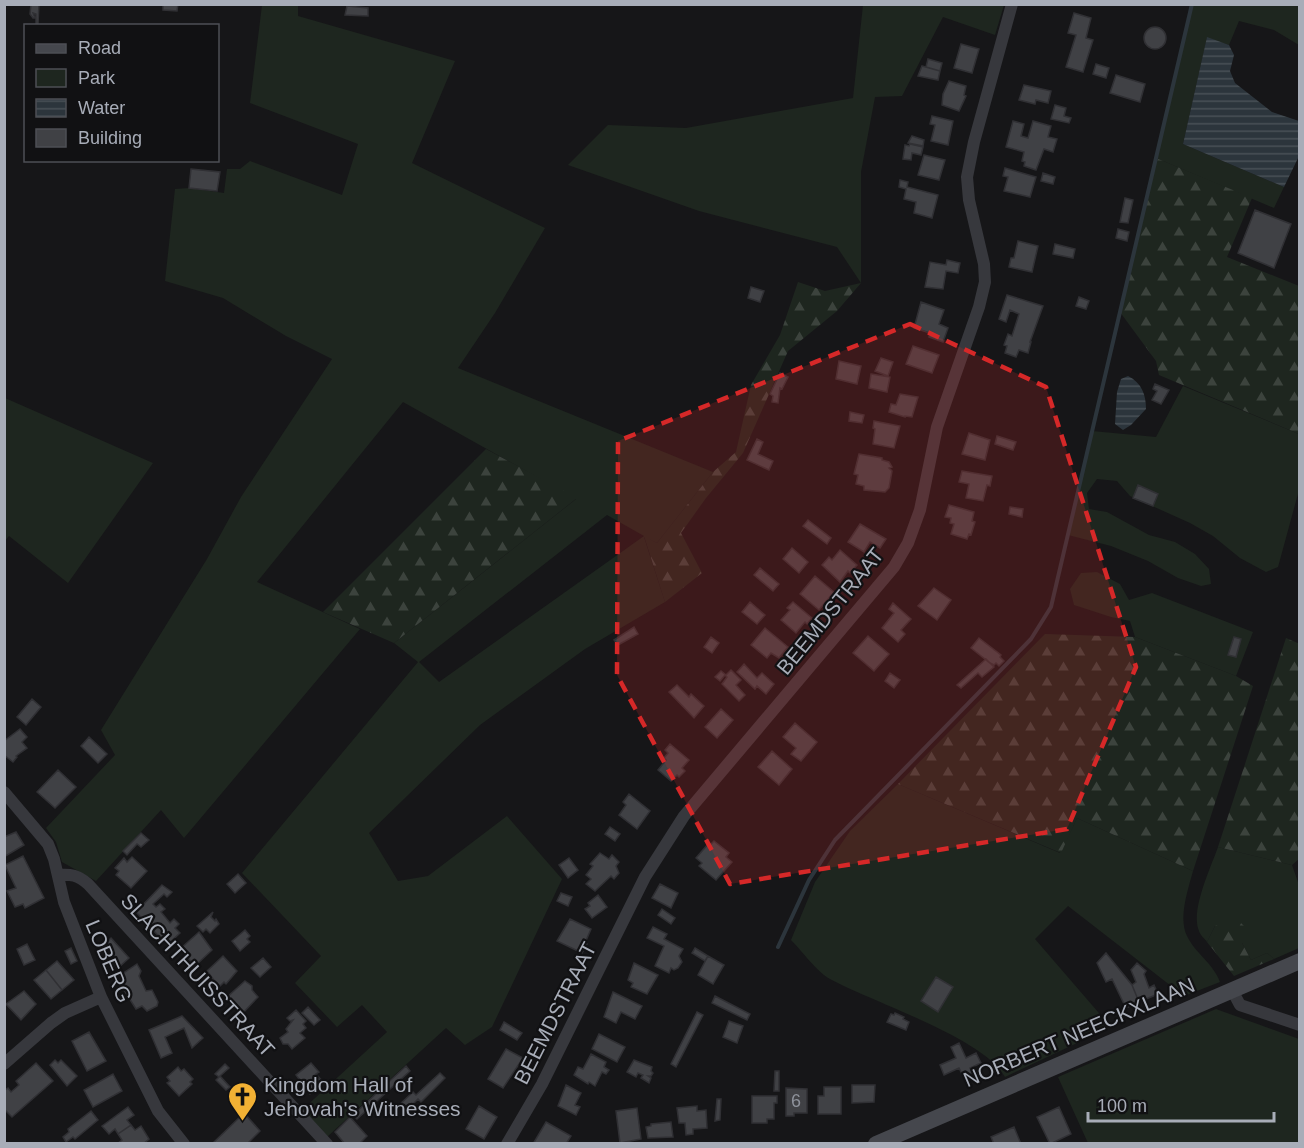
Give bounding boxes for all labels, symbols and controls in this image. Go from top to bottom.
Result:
legend [24,24,219,162]
text: Road [78,38,121,58]
text: Park [78,68,116,88]
text: Water [78,98,125,118]
text: Building [78,128,142,148]
street label: BEEMDSTRAAT [772,543,888,679]
street label: SLACHTHUISSTRAAT [117,889,280,1061]
street label: LOBERG [81,916,137,1006]
street label: BEEMDSTRAAT [509,938,601,1088]
street label: NORBERT NEECKXLAAN [960,973,1198,1091]
place label: Kingdom Hall of Jehovah's Witnesses [264,1073,461,1120]
church icon: Kingdom Hall of Jehovah's Witnesses [227,1080,259,1122]
scale bar [1088,1085,1274,1123]
house number: 6 [791,1091,801,1111]
text: 100 m [1097,1096,1147,1116]

